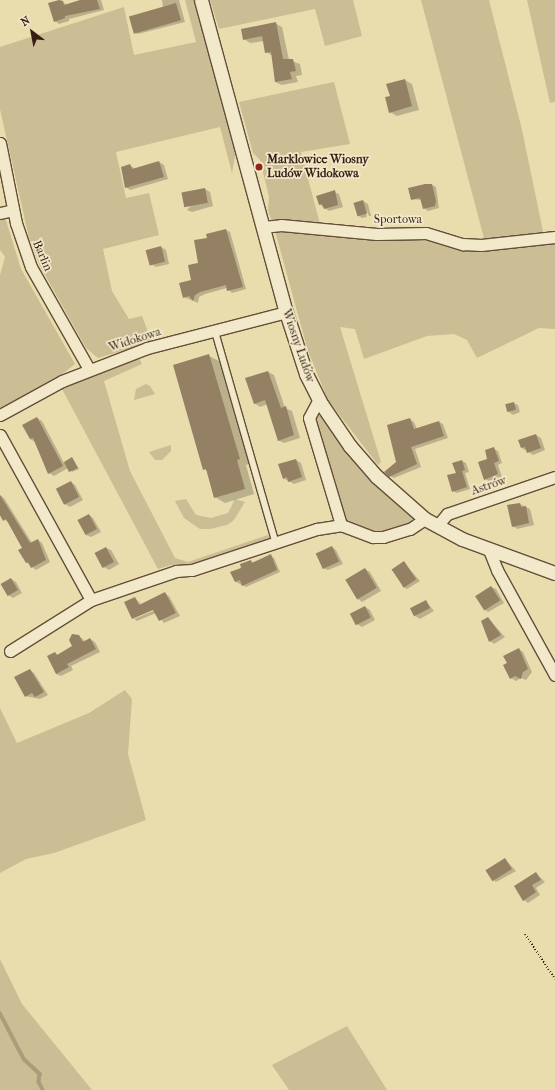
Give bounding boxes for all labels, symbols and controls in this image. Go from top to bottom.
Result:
north arrow [12,12,52,52]
text: N [18,14,32,29]
place label: Marklowice Wiosny Ludów Widokowa [267,153,369,181]
marker: Marklowice Wiosny Ludów Widokowa [254,162,264,172]
street label: Sportowa [374,213,422,227]
street label: Barlin [29,238,55,274]
street label: Wiosny Ludów [279,307,317,385]
street label: Widokowa [107,325,163,355]
street label: Astrów [469,473,509,499]

